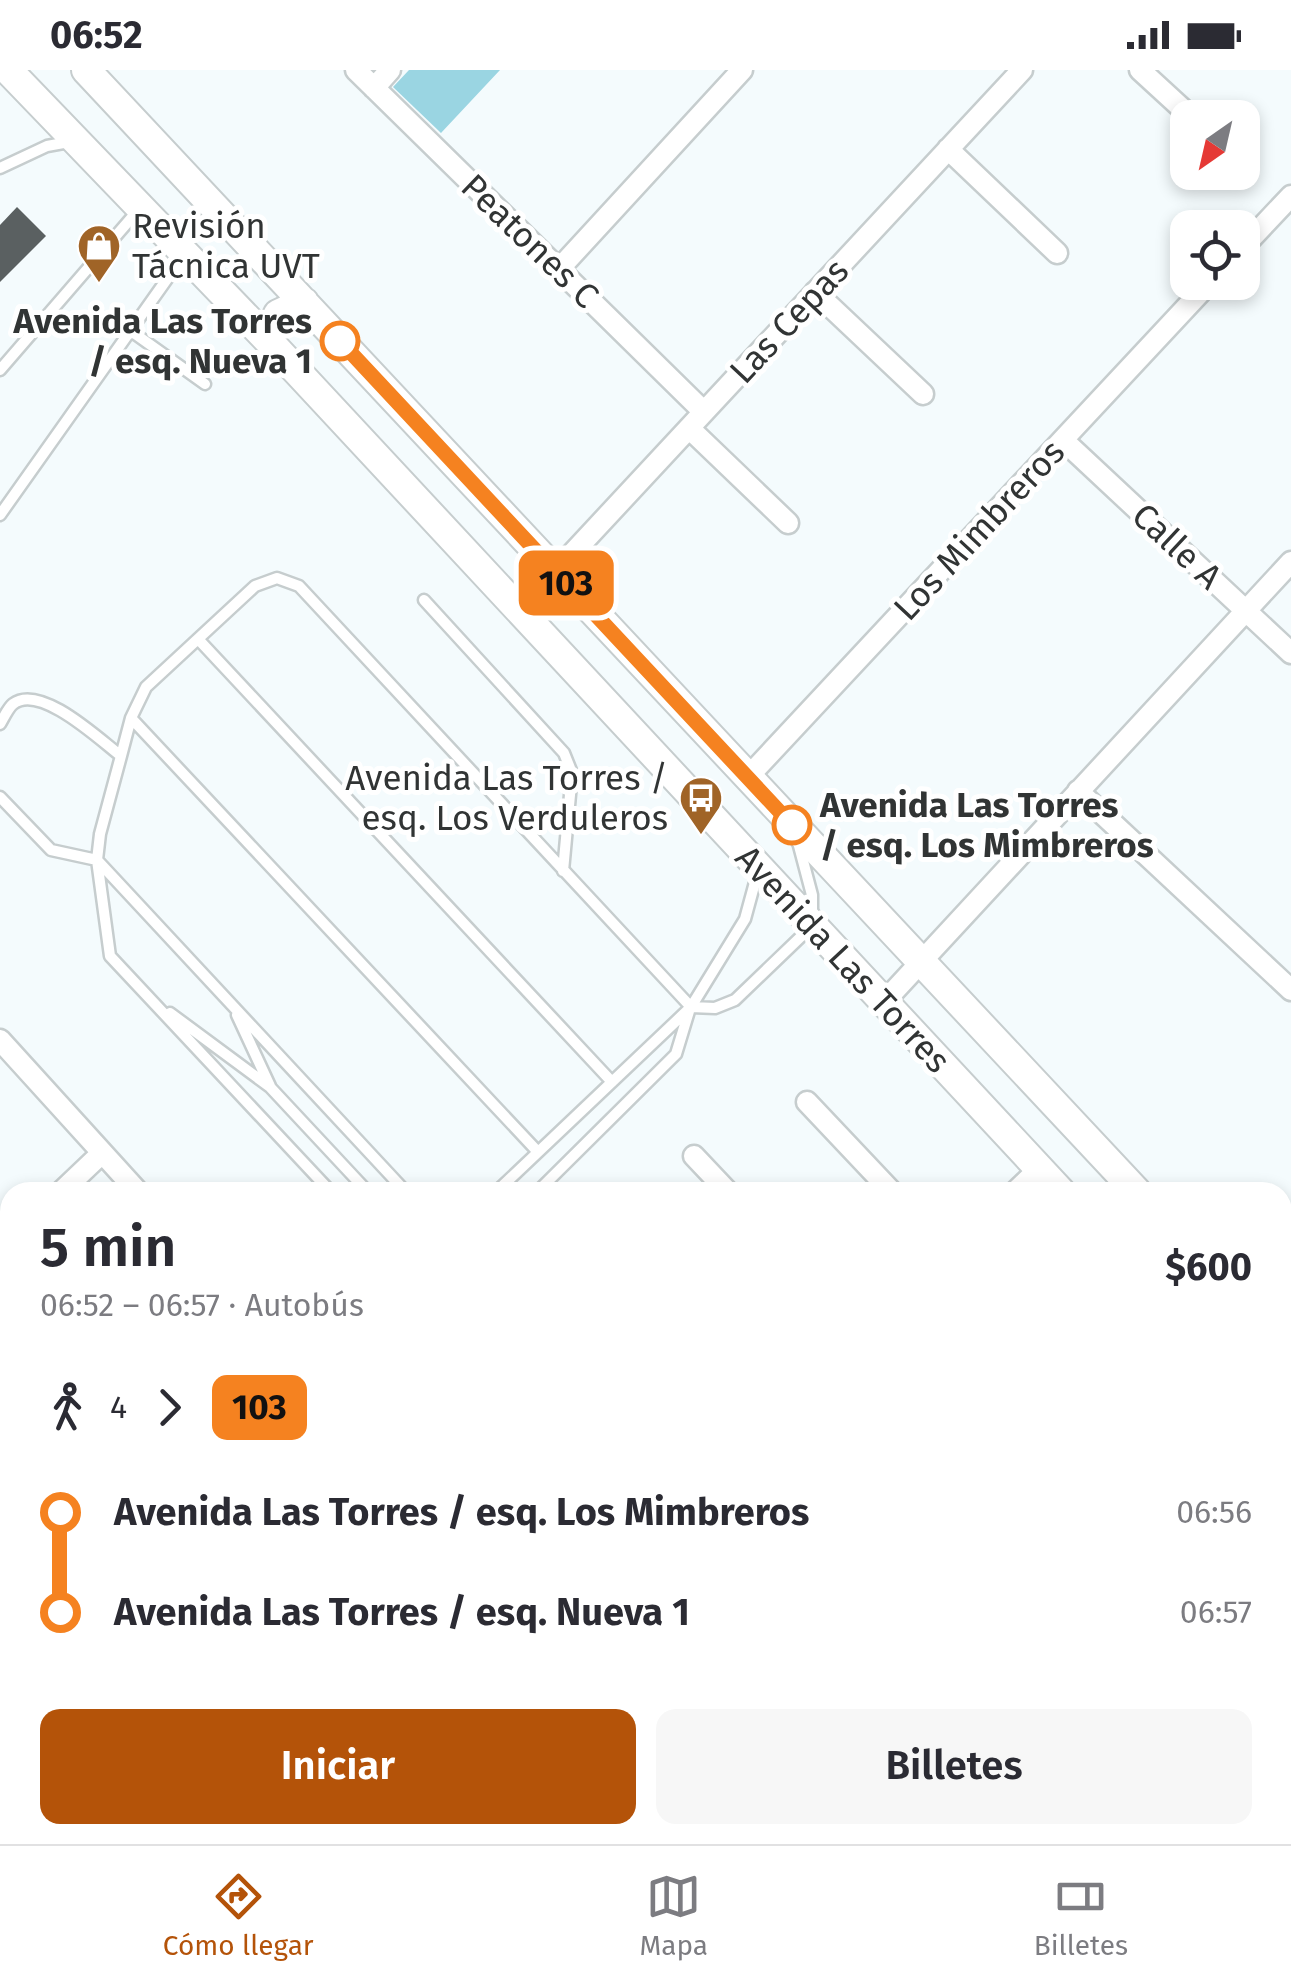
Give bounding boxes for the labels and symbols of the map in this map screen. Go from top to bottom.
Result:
north arrow [1170,100,1260,190]
street label: Peatones C [453,165,607,317]
place label: Revisión Tácnica UVT [132,205,320,287]
shop icon: Revisión Tácnica UVT [76,223,122,284]
street label: Las Cepas [721,250,857,392]
place label: Avenida Las Torres / esq. Nueva 1 [13,300,312,382]
marker: Avenida Las Torres / esq. Nueva 1 [321,322,359,360]
street label: Los Mimbreros [885,431,1073,629]
street label: Calle A [1124,494,1230,598]
line badge: 103 [508,550,624,616]
place label: Avenida Las Torres / esq. Los Verduleros [345,757,668,839]
bus stop icon: Avenida Las Torres / esq. Los Verduleros [678,775,724,836]
place label: Avenida Las Torres / esq. Los Mimbreros [819,784,1154,866]
marker: Avenida Las Torres / esq. Los Mimbreros [773,806,811,844]
street label: Avenida Las Torres [727,837,959,1081]

